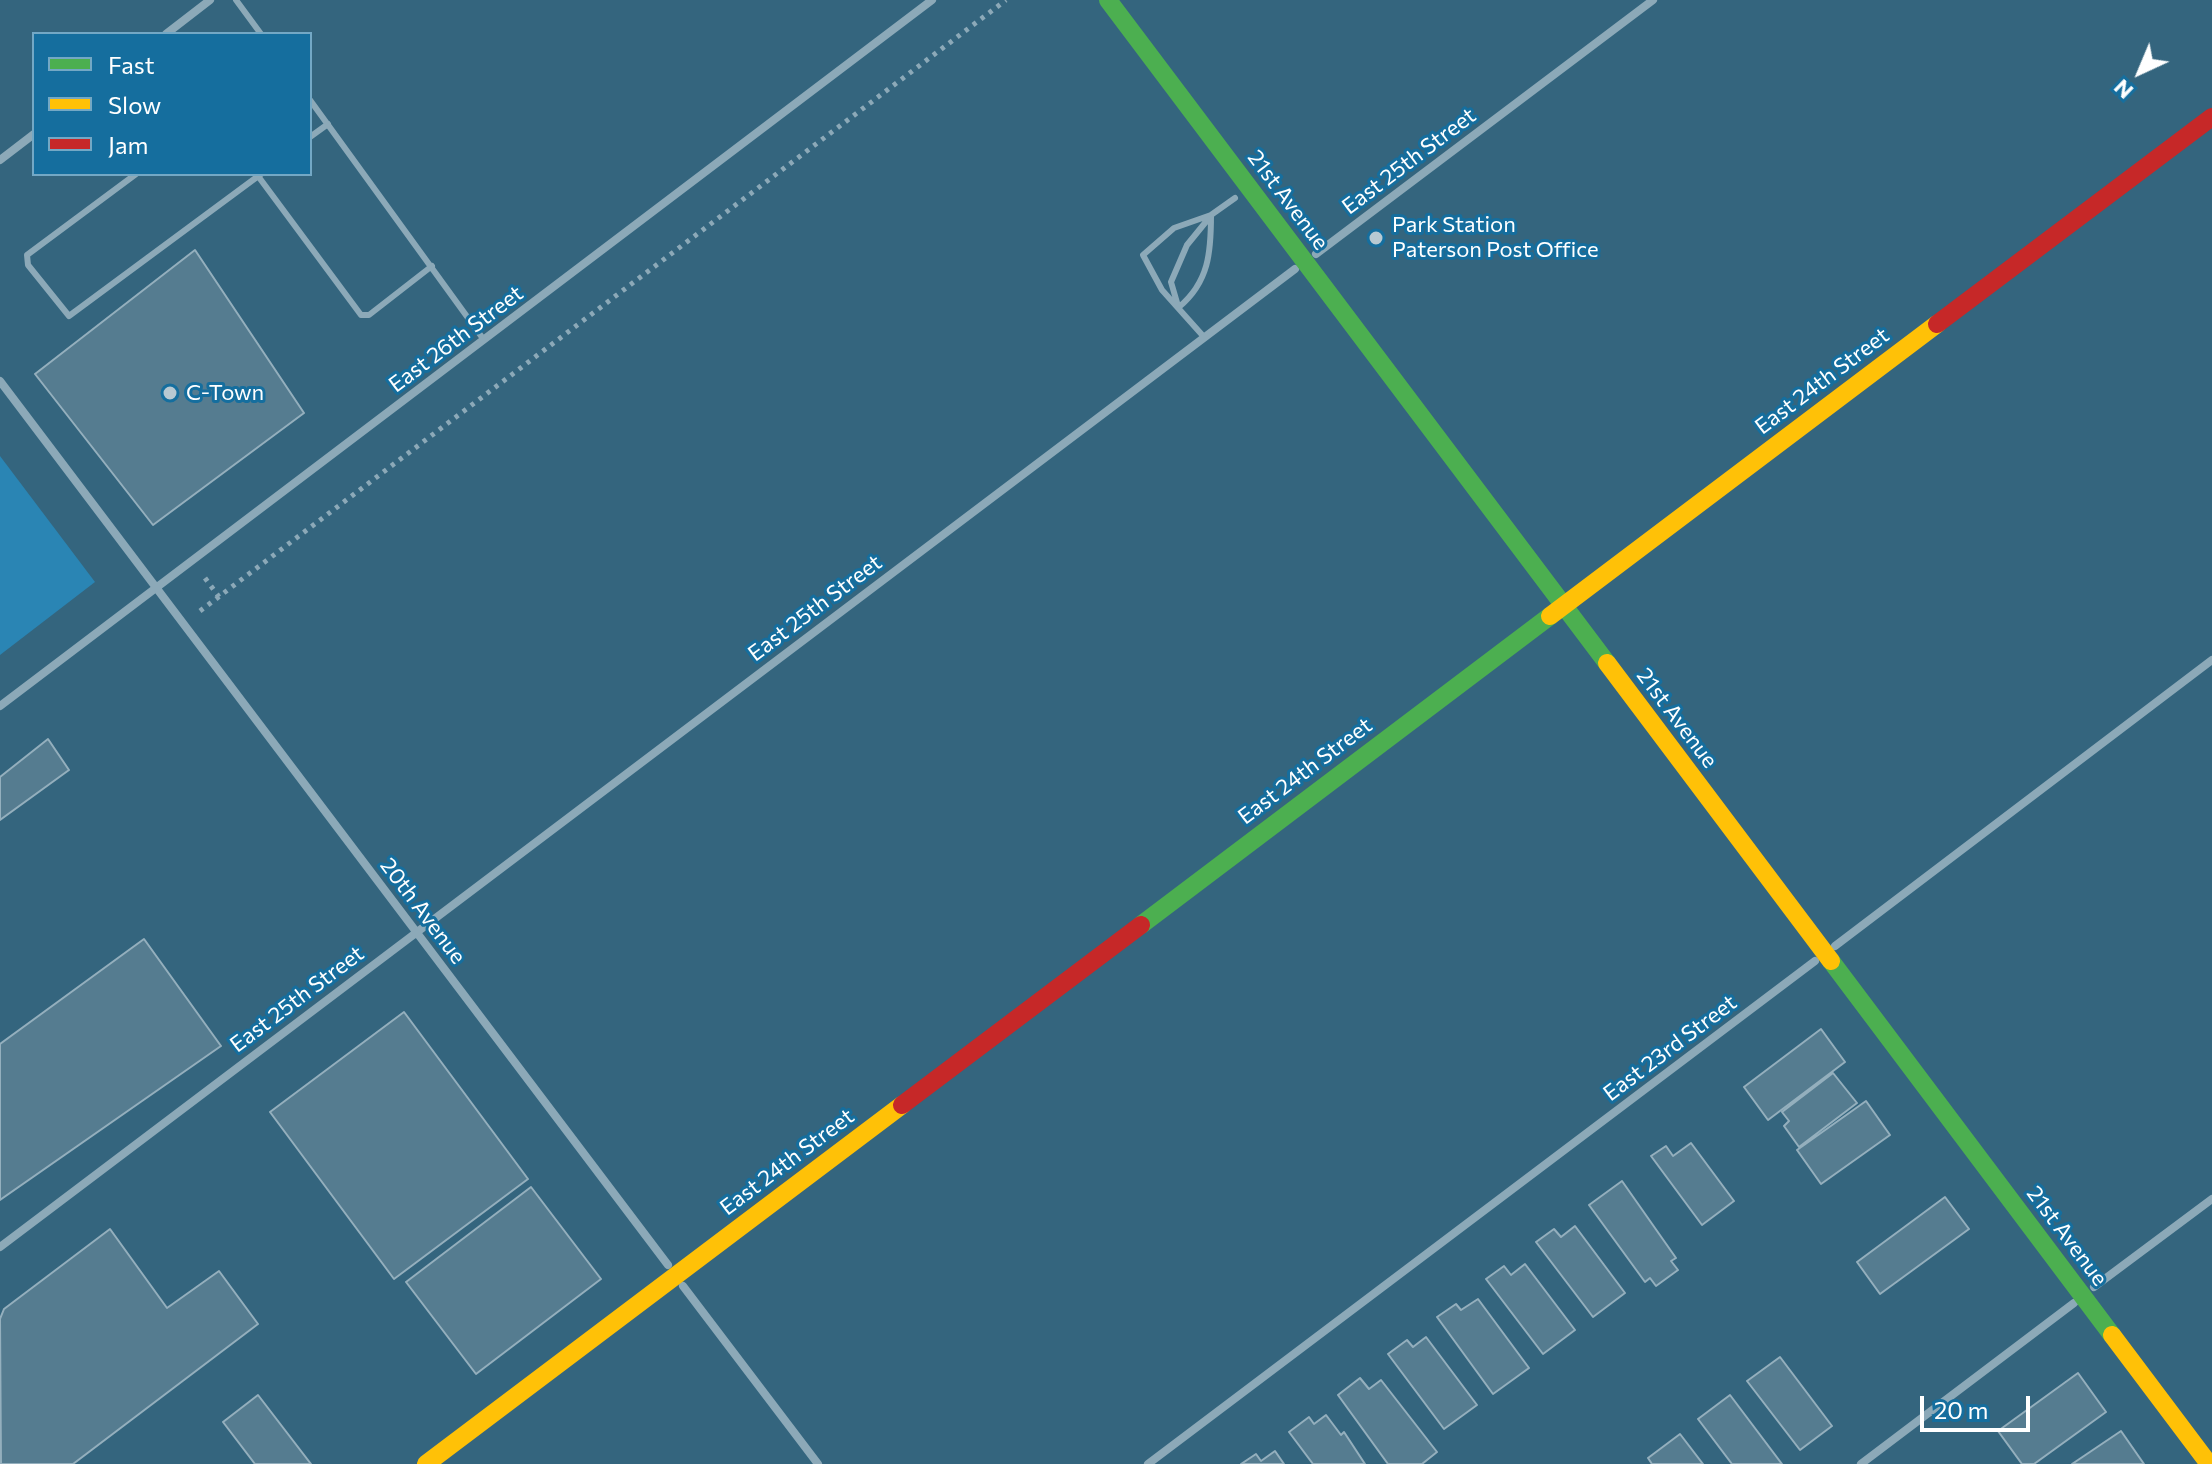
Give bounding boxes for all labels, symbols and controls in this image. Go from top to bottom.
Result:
legend [32,32,312,176]
north arrow [2100,32,2180,112]
text: Fast [108,50,155,79]
text: N [2108,74,2138,105]
text: Slow [108,90,161,119]
street label: East 25th Street [1337,102,1481,220]
text: Jam [108,130,148,159]
street label: 21st Avenue [1242,145,1334,255]
place label: Park Station Paterson Post Office [1392,212,1599,264]
marker: Park Station Paterson Post Office [1367,229,1385,247]
street label: East 26th Street [384,280,528,398]
street label: East 24th Street [1750,322,1894,440]
place label: C-Town [186,380,264,406]
marker: C-Town [161,384,179,402]
street label: East 25th Street [743,549,887,667]
street label: 21st Avenue [1631,663,1723,773]
street label: East 24th Street [1233,712,1377,830]
street label: 20th Avenue [375,853,471,969]
street label: East 25th Street [225,940,369,1058]
street label: East 23rd Street [1598,989,1742,1107]
street label: East 24th Street [715,1103,859,1221]
street label: 21st Avenue [2021,1181,2113,1291]
scale bar [1924,1380,2034,1430]
text: 20 m [1934,1395,1988,1424]

